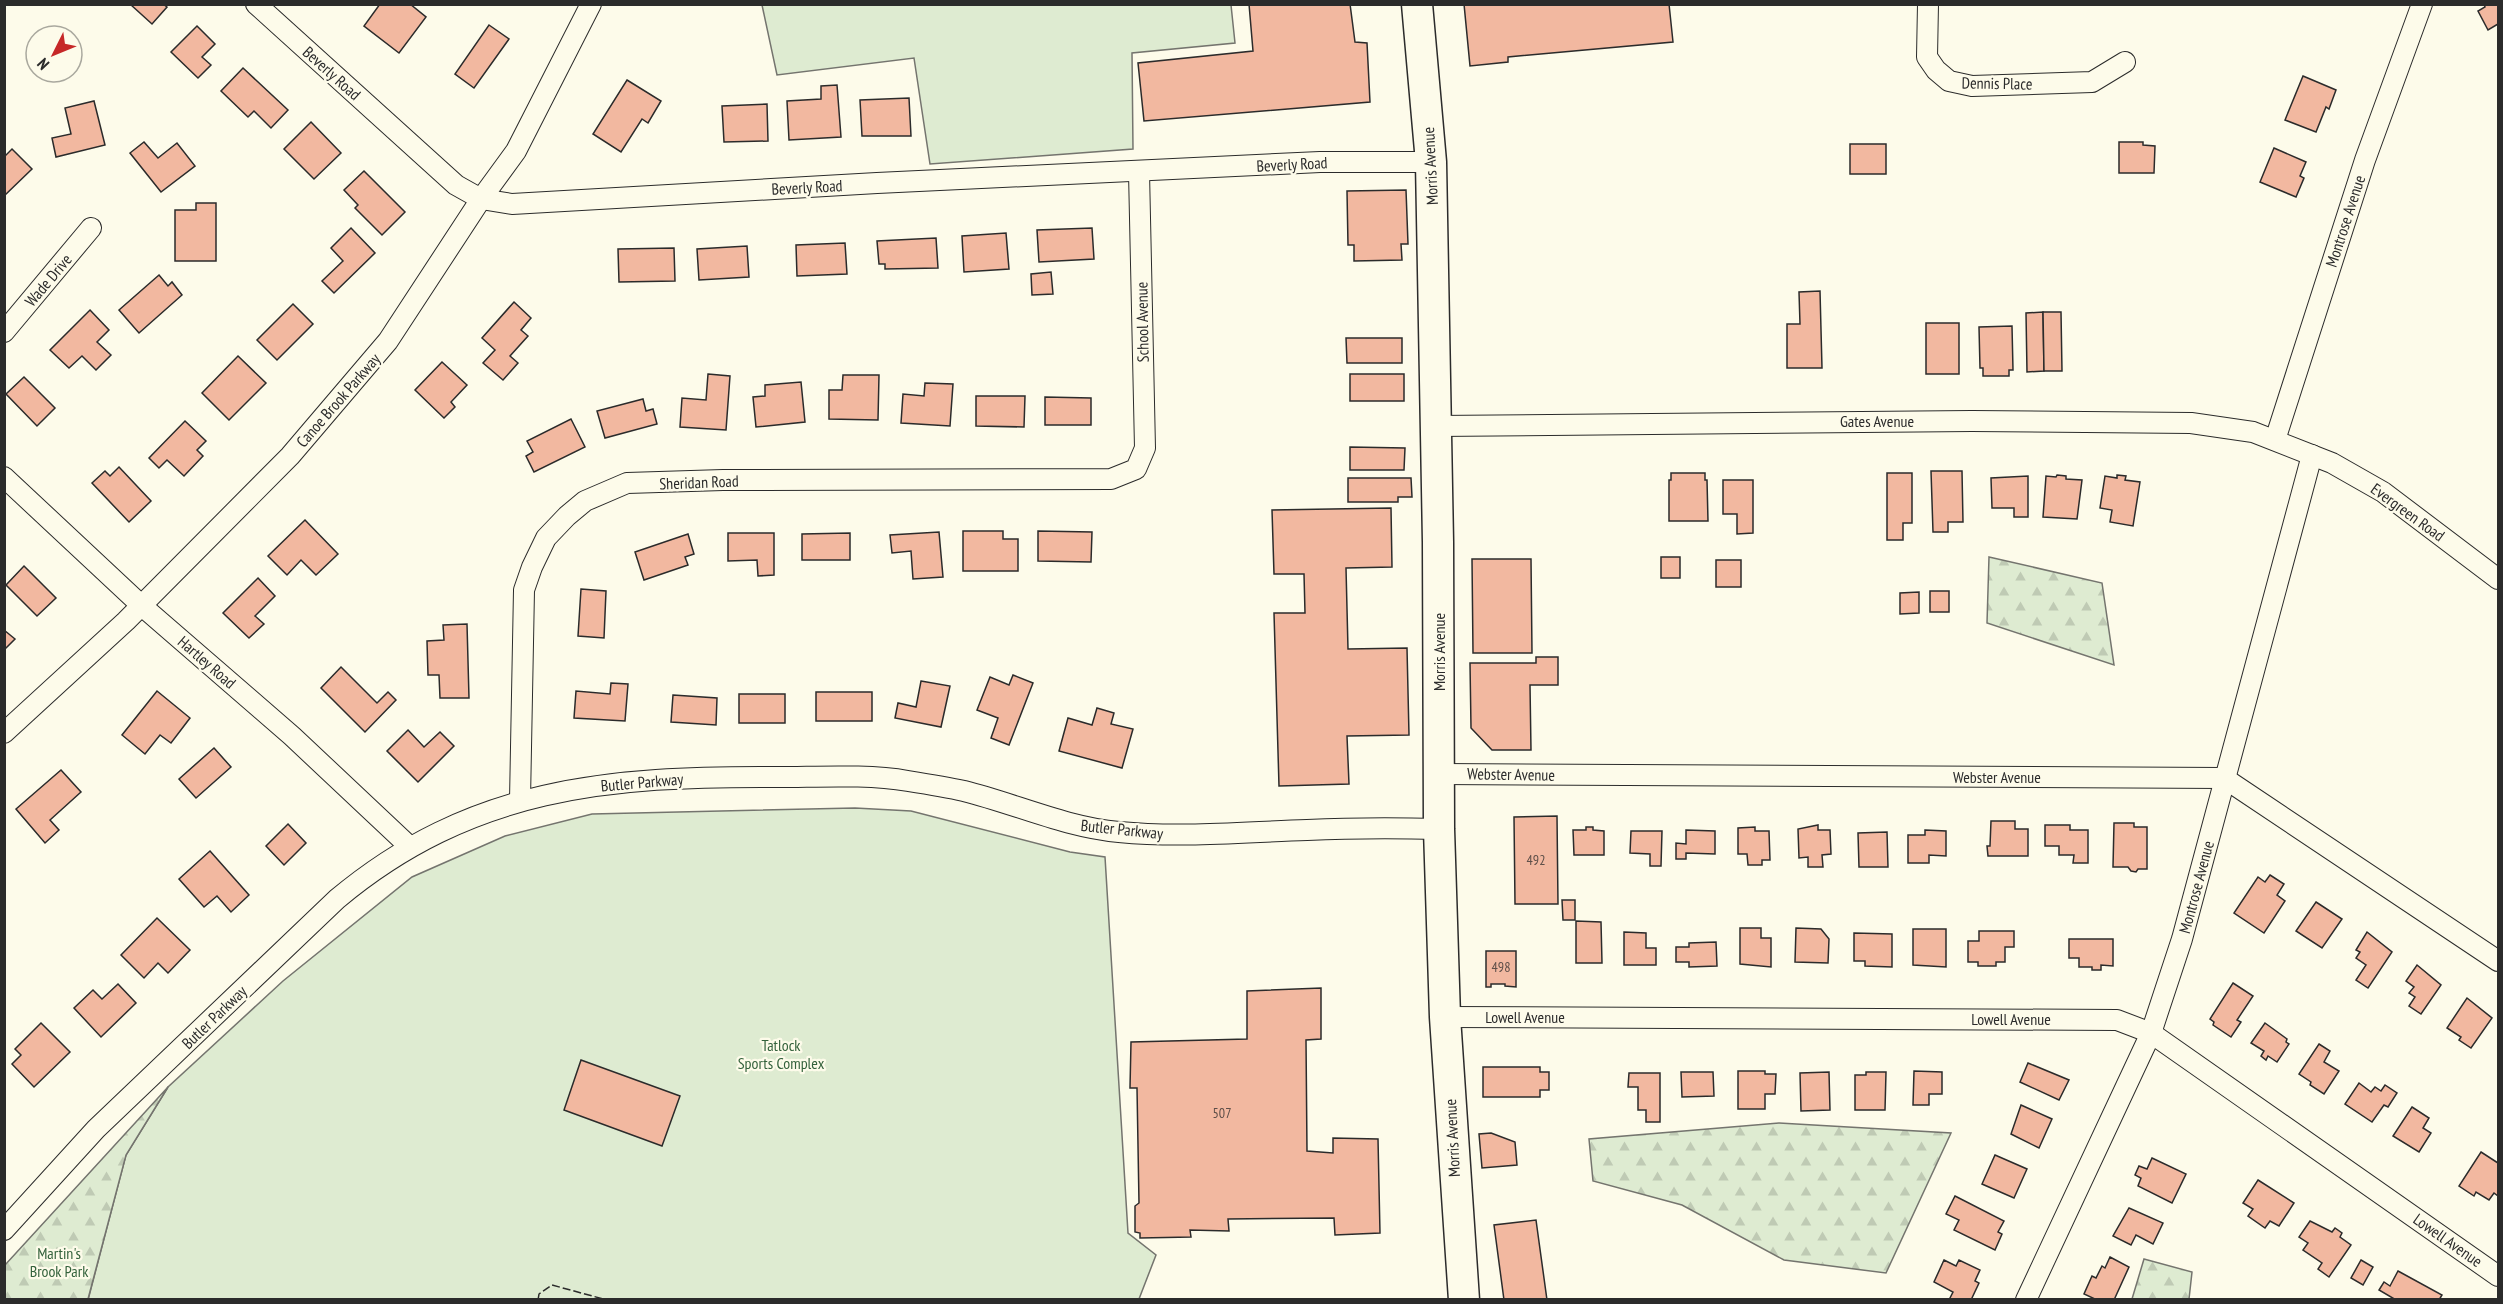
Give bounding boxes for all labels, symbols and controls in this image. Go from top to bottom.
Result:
north arrow [24,24,84,84]
street label: Beverly Road [299,42,365,104]
text: N [33,54,53,74]
street label: Dennis Place [1961,72,2033,94]
street label: Morris Avenue [1418,126,1442,206]
street label: Beverly Road [1256,152,1328,176]
street label: Montrose Avenue [2321,173,2369,269]
street label: Beverly Road [771,175,843,199]
street label: Wade Drive [20,250,76,310]
street label: School Avenue [1131,282,1153,362]
street label: Canoe Brook Parkway [292,349,384,451]
street label: Gates Avenue [1840,411,1914,431]
street label: Sheridan Road [659,471,739,493]
street label: Evergreen Road [2367,479,2449,545]
street label: Morris Avenue [1429,613,1449,691]
street label: Hartley Road [174,631,240,693]
street label: Webster Avenue [1467,763,1555,785]
street label: Webster Avenue [1953,767,2041,787]
street label: Butler Parkway [600,768,684,796]
street label: Butler Parkway [1080,815,1164,843]
street label: Montrose Avenue [2174,838,2218,936]
house number: 492 [1527,851,1545,869]
house number: 498 [1492,958,1510,976]
street label: Butler Parkway [177,981,251,1053]
street label: Lowell Avenue [1485,1007,1565,1027]
street label: Lowell Avenue [1971,1009,2051,1029]
park label: Tatlock Sports Complex [738,1035,825,1073]
street label: Morris Avenue [1440,1098,1464,1178]
house number: 507 [1213,1104,1231,1122]
street label: Lowell Avenue [2410,1209,2486,1271]
park label: Martin's Brook Park [30,1243,89,1281]

